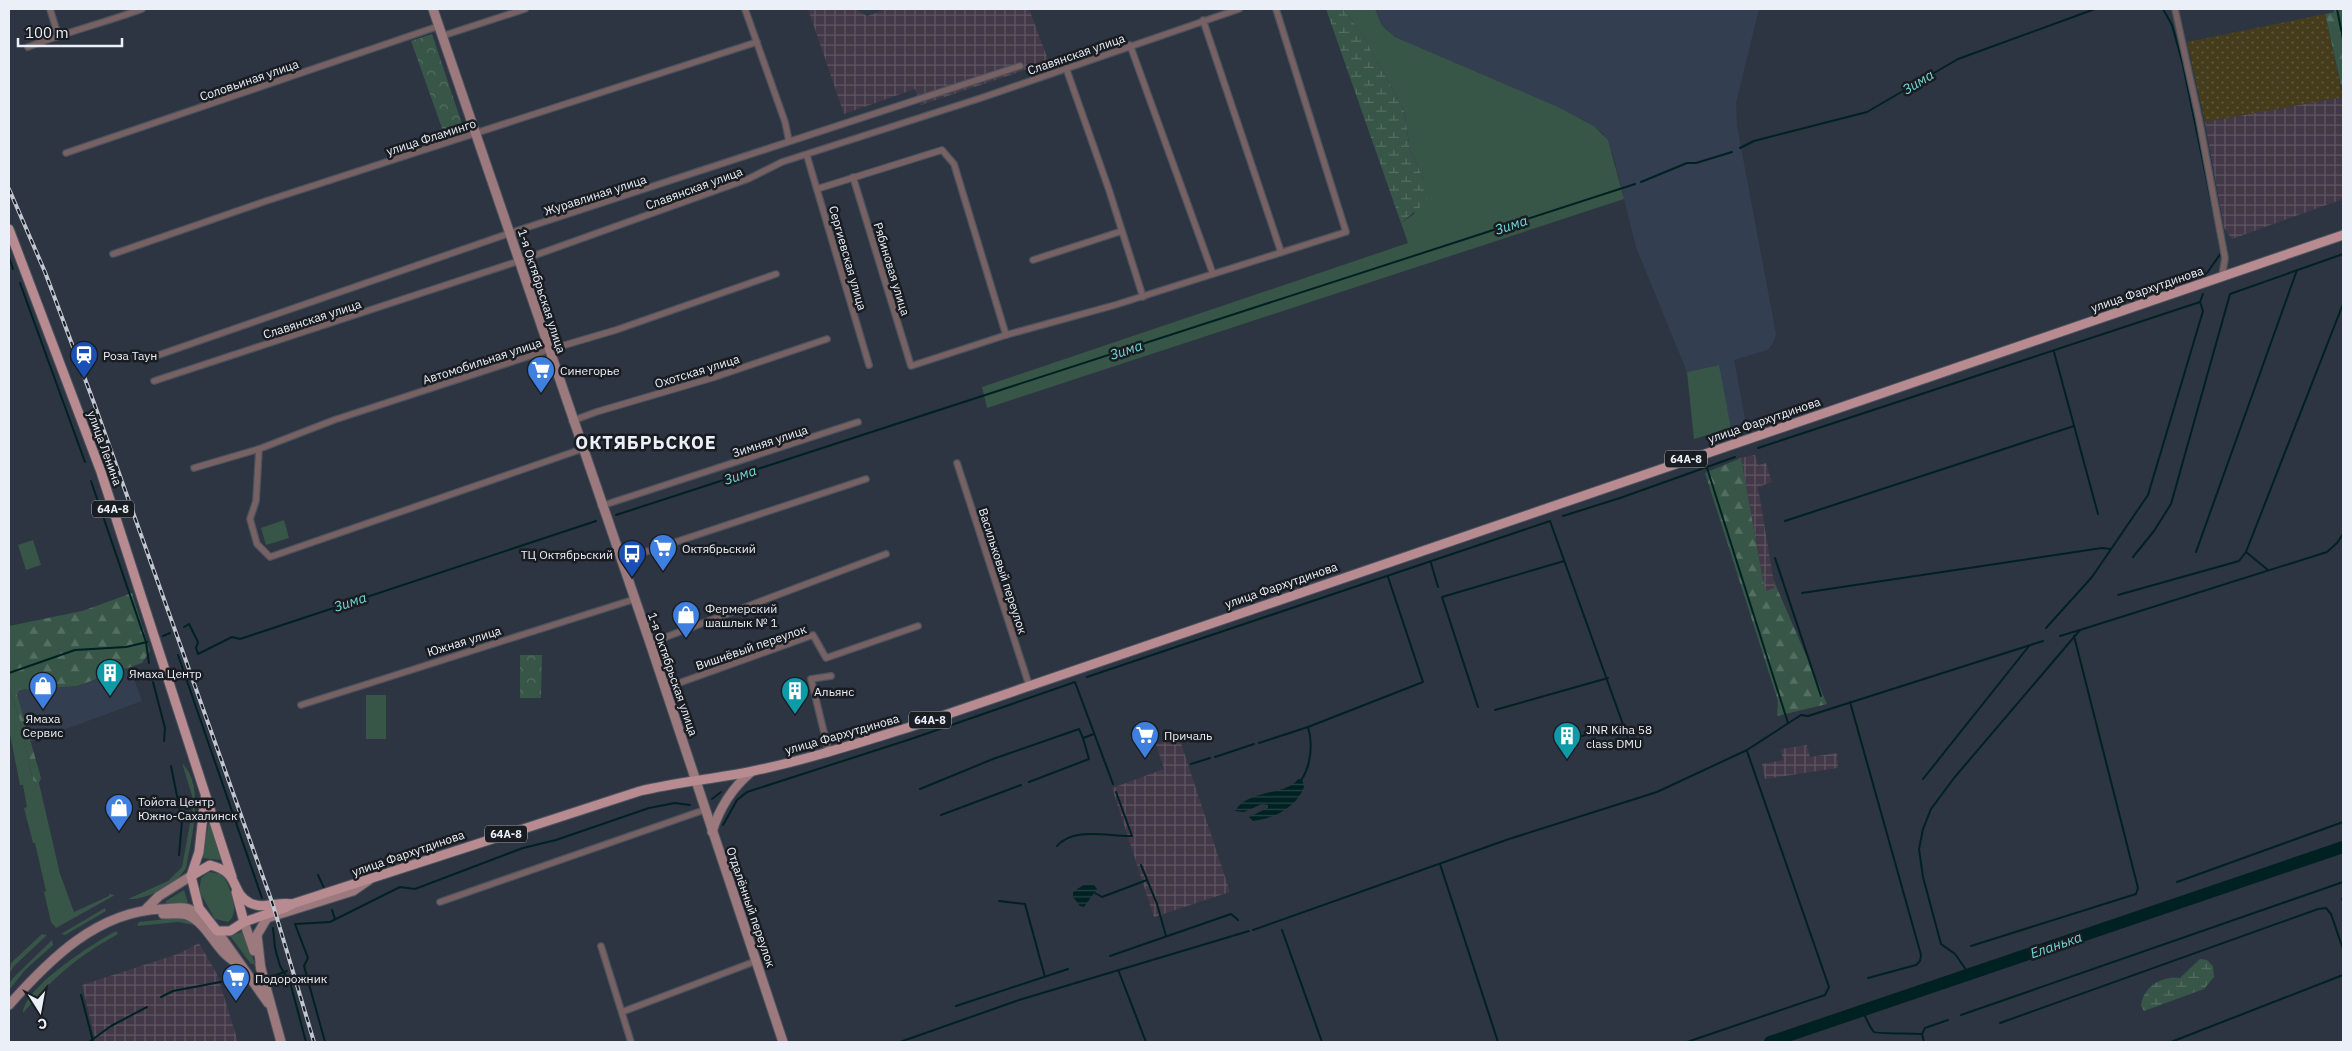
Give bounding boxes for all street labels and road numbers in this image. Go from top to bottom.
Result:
street label: Славянская улица [1025,30,1127,78]
street label: Соловьиная улица [198,56,301,104]
street label: улица Фламинго [384,115,478,159]
street label: Славянская улица [643,163,745,213]
street label: Журавлиная улица [542,171,649,219]
street label: Сергиевская улица [826,204,870,313]
street label: Рябиновая улица [871,221,913,318]
street label: 1-я Октябрьская улица [515,227,569,356]
street label: улица Фархутдинова [2089,263,2206,315]
street label: Славянская улица [261,296,363,342]
street label: Автомобильная улица [421,334,544,387]
street label: Охотская улица [653,351,742,391]
street label: улица Фархутдинова [1706,394,1823,446]
street label: улица Ленина [85,409,126,488]
street label: Зимняя улица [730,422,810,460]
road number: 64А-8 [1665,450,1707,468]
road number: 64А-8 [92,500,134,518]
street label: Васильковый переулок [976,506,1031,636]
street label: улица Фархутдинова [1223,559,1340,611]
street label: 1-я Октябрьская улица [645,610,701,738]
street label: Вишнёвый переулок [694,621,809,673]
street label: Южная улица [425,622,503,659]
street label: улица Фархутдинова [783,710,901,757]
road number: 64А-8 [909,712,951,728]
road number: 64А-8 [485,826,527,842]
street label: улица Фархутдинова [350,827,467,879]
street label: Отдалённый переулок [723,845,779,970]

